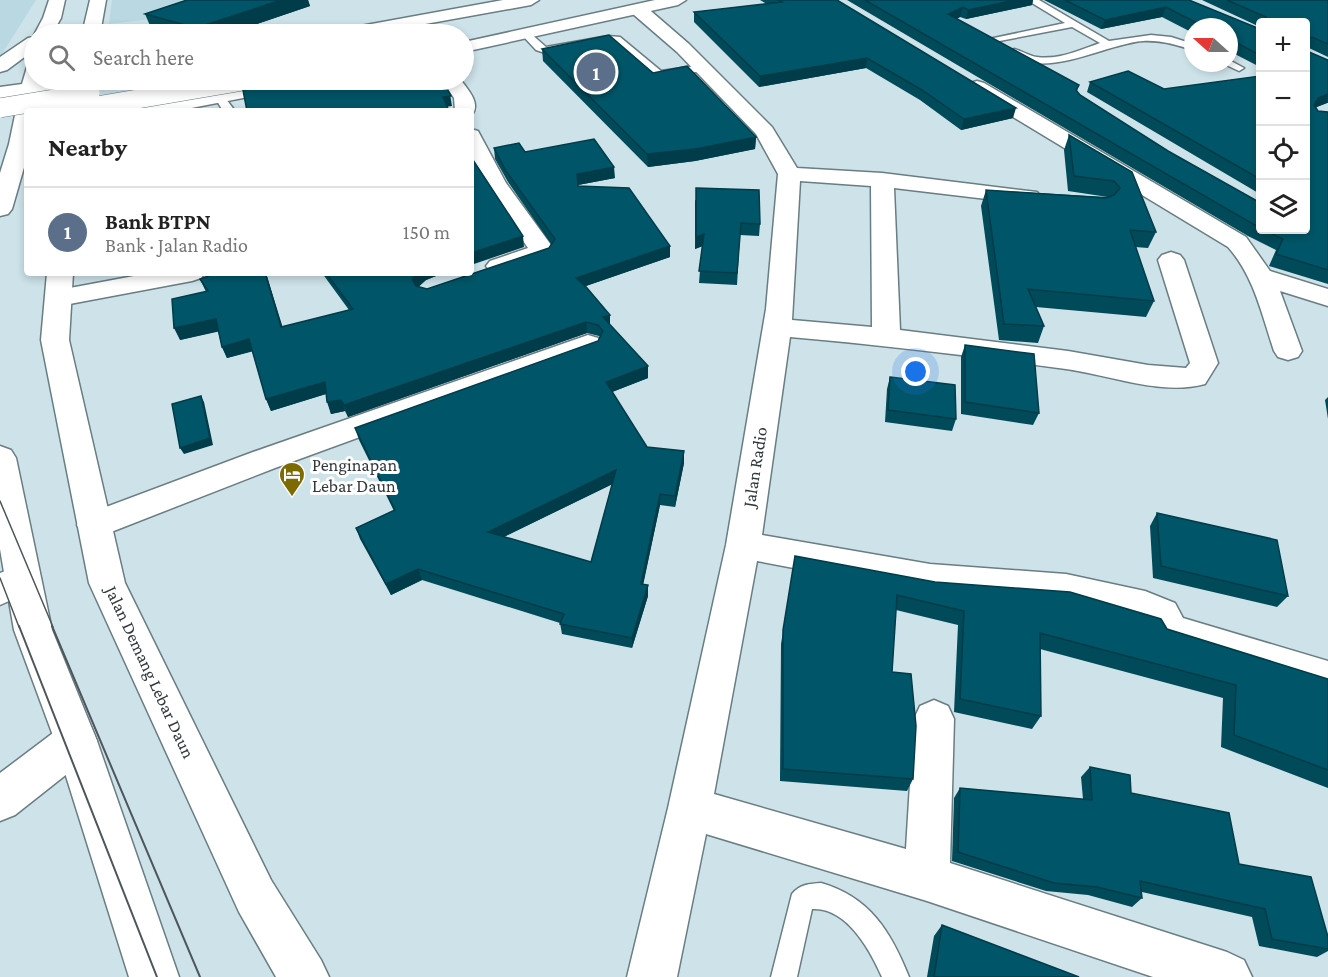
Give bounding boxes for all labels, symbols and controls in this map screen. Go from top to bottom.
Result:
north arrow [1184,18,1238,72]
map controls [1256,18,1310,234]
button: + [1256,18,1310,72]
search box [24,24,474,90]
icon: search [45,41,78,74]
text: Search here [93,45,194,70]
pin: 1 [576,50,616,94]
button: − [1256,72,1310,126]
button: locate [1256,126,1310,180]
text: Nearby [48,133,127,162]
button: layers [1256,180,1310,234]
text: Bank BTPN [105,209,211,234]
text: 1 [64,221,71,243]
text: 150 m [403,221,450,243]
text: Bank · Jalan Radio [105,234,248,256]
your location [901,357,930,386]
street label: Jalan Radio [738,425,771,511]
place label: Penginapan Lebar Daun [312,455,397,496]
hotel icon: Penginapan Lebar Daun [277,460,307,498]
street label: Jalan Demang Lebar Daun [100,581,199,762]

